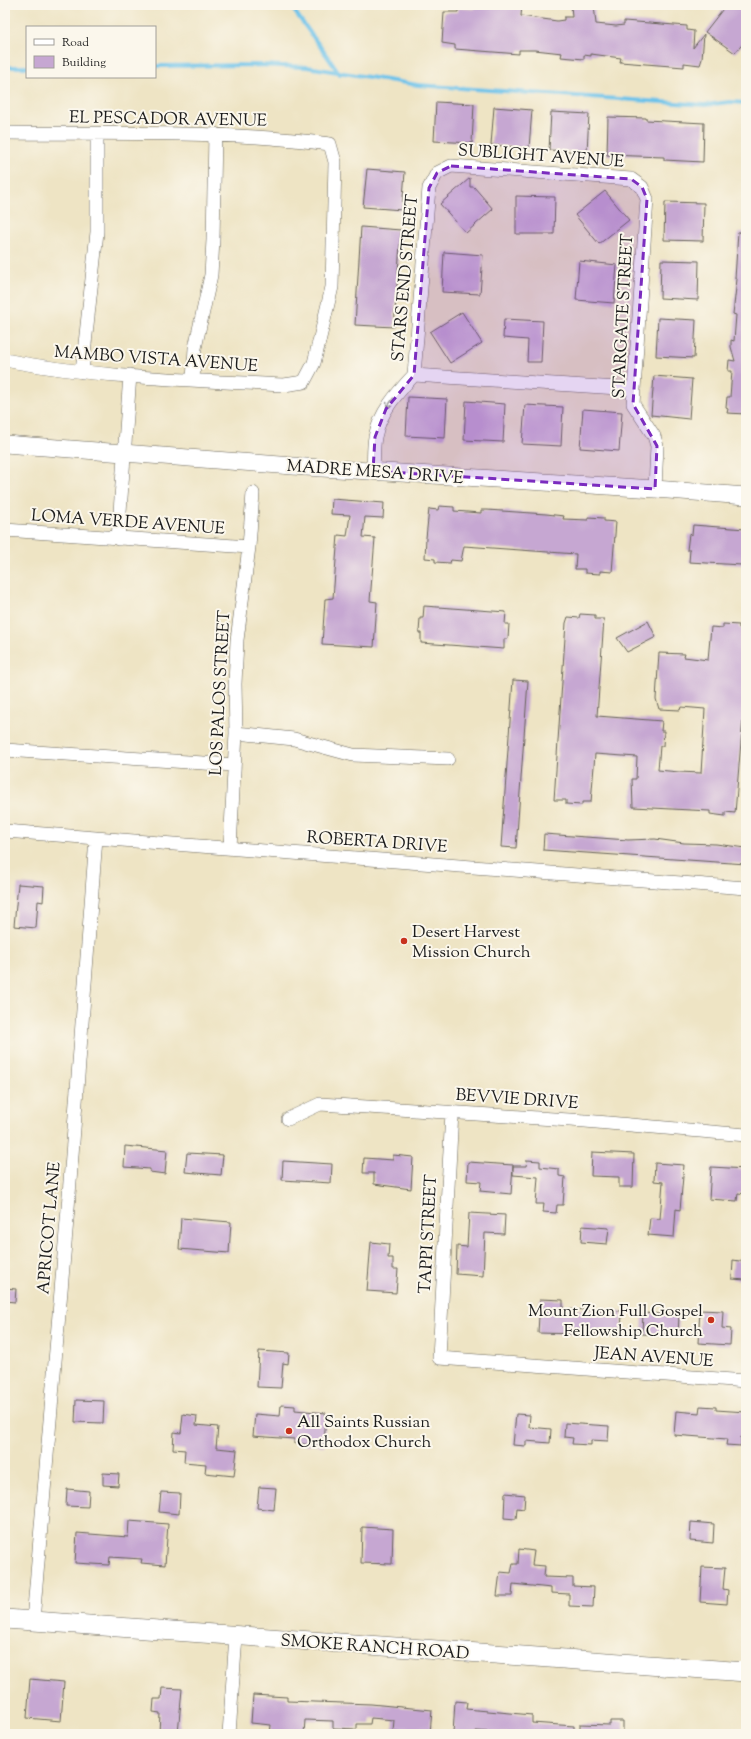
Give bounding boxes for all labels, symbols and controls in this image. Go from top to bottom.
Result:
legend [26,26,156,78]
text: Road [62,34,89,52]
text: Building [62,54,106,72]
street label: EL PESCADOR AVENUE [69,106,267,134]
street label: SUBLIGHT AVENUE [457,139,625,175]
street label: STARS END STREET [387,194,425,363]
street label: STARGATE STREET [608,233,640,399]
street label: MAMBO VISTA AVENUE [53,341,259,379]
one-way arrow [386,397,394,408]
street label: MADRE MESA DRIVE [286,455,464,491]
street label: LOMA VERDE AVENUE [30,504,226,542]
street label: LOS PALOS STREET [205,610,237,776]
street label: ROBERTA DRIVE [306,826,448,860]
place label: Desert Harvest Mission Church [412,921,531,965]
marker: Desert Harvest Mission Church [399,936,409,946]
street label: BEVVIE DRIVE [455,1084,579,1116]
street label: APRICOT LANE [32,1161,68,1295]
street label: TAPPI STREET [414,1174,444,1294]
place label: Mount Zion Full Gospel Fellowship Church [528,1300,703,1344]
marker: Mount Zion Full Gospel Fellowship Church [706,1315,716,1325]
street label: JEAN AVENUE [593,1342,714,1374]
place label: All Saints Russian Orthodox Church [297,1411,432,1455]
marker: All Saints Russian Orthodox Church [284,1426,294,1436]
street label: SMOKE RANCH ROAD [280,1629,470,1667]

